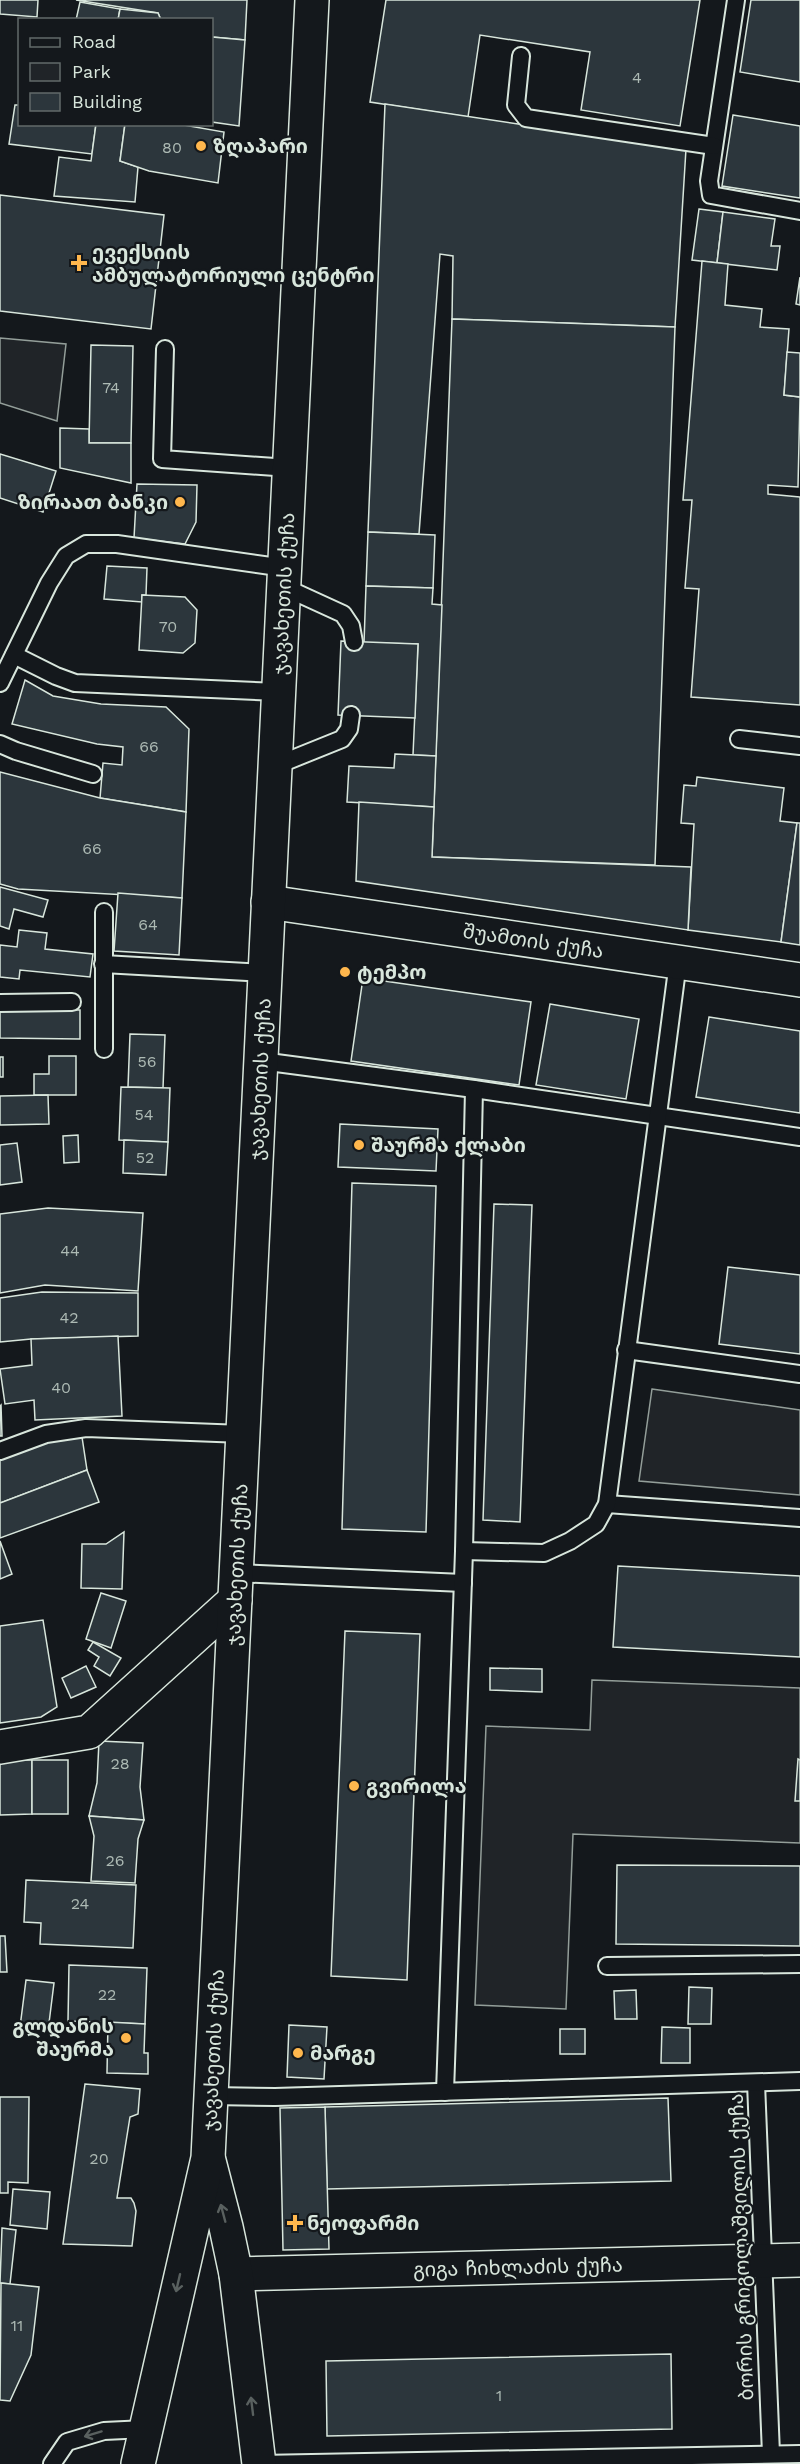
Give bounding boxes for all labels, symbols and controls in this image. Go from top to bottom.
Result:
legend [18,18,213,126]
text: Road [72,31,116,52]
text: Park [72,61,111,82]
house number: 4 [632,68,642,87]
text: Building [72,91,142,112]
place label: ზღაპარი [213,134,308,159]
house number: 80 [162,138,182,157]
marker: ზღაპარი [194,139,208,153]
place label: ევექსიის ამბულატორიული ცენტრი [92,240,375,287]
marker: ევექსიის ამბულატორიული ცენტრი [70,254,88,272]
house number: 74 [102,378,120,397]
place label: ზირაათ ბანკი [18,490,168,514]
marker: ზირაათ ბანკი [173,495,187,509]
street label: ჯავახეთის ქუჩა [267,512,299,676]
house number: 70 [159,617,177,636]
house number: 66 [139,737,159,756]
house number: 66 [82,839,102,858]
house number: 64 [138,915,158,934]
street label: შუამთის ქუჩა [461,919,605,963]
place label: ტემპო [357,960,426,984]
marker: ტემპო [338,965,352,979]
street label: ჯავახეთის ქუჩა [244,997,276,1161]
house number: 56 [137,1052,157,1071]
house number: 54 [134,1105,154,1124]
place label: შაურმა ქლაბი [371,1133,526,1157]
marker: შაურმა ქლაბი [352,1138,366,1152]
house number: 52 [136,1148,154,1167]
house number: 44 [60,1241,80,1260]
house number: 42 [59,1308,79,1327]
house number: 40 [51,1378,71,1397]
street label: ჯავახეთის ქუჩა [221,1483,252,1646]
house number: 28 [110,1754,130,1773]
place label: გვირილა [366,1774,466,1798]
marker: გვირილა [347,1779,361,1793]
house number: 26 [105,1851,125,1870]
house number: 24 [71,1894,90,1913]
street label: ჯავახეთის ქუჩა [197,1968,229,2132]
house number: 22 [98,1985,116,2004]
place label: გლდანის შაურმა [12,2014,114,2061]
marker: გლდანის შაურმა [119,2031,133,2045]
place label: მარგე [310,2041,376,2065]
marker: მარგე [291,2046,305,2060]
street label: ბორის გრიგოლაშვილის ქუჩა [724,2093,759,2401]
house number: 20 [89,2149,109,2168]
one-way arrow [216,2204,228,2223]
place label: ნეოფარმი [307,2211,419,2235]
marker: ნეოფარმი [288,2216,302,2230]
street label: გიგა ჩიხლაძის ქუჩა [413,2252,623,2282]
one-way arrow [172,2273,184,2292]
house number: 11 [11,2316,23,2335]
house number: 1 [496,2386,502,2405]
one-way arrow [246,2397,257,2416]
one-way arrow [84,2429,103,2440]

